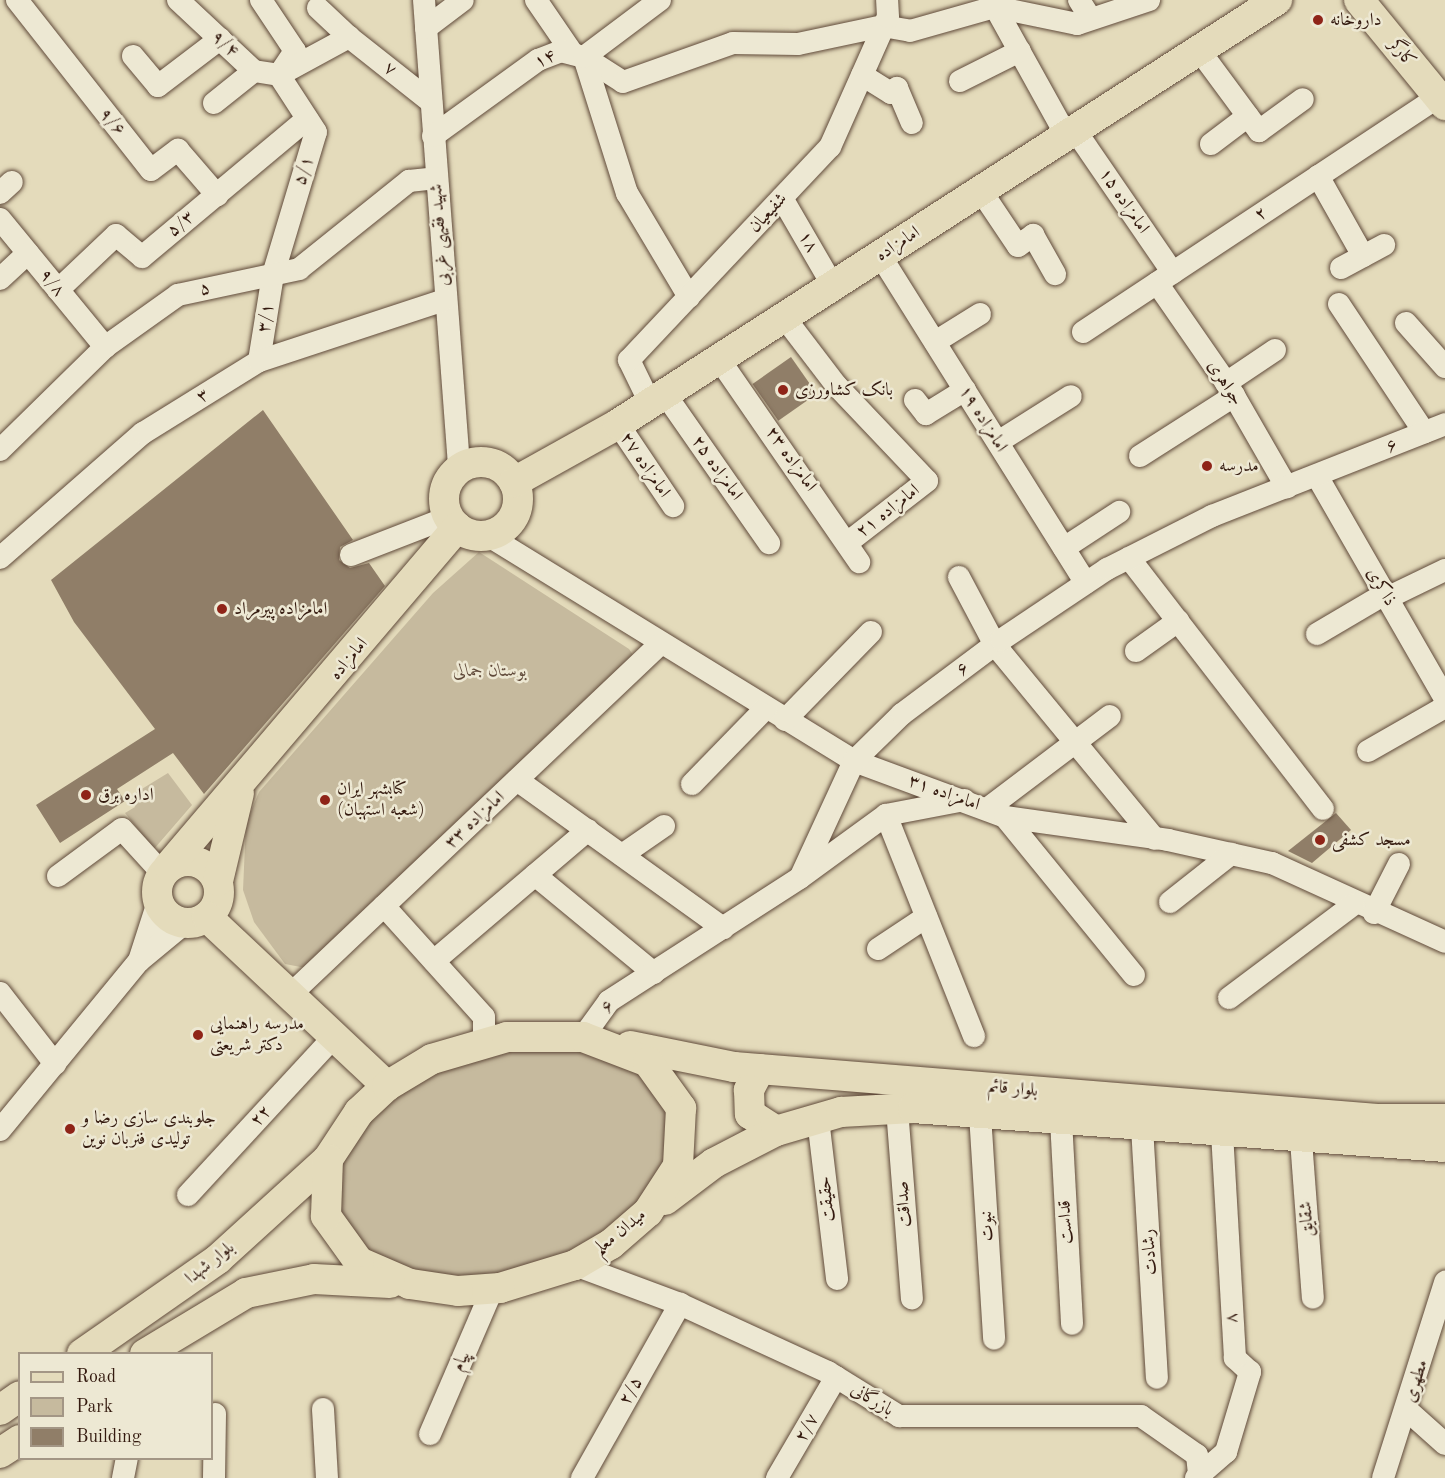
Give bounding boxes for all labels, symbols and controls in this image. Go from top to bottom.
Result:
place label: داروخانه [1330,9,1382,31]
marker: داروخانه [1311,13,1325,27]
street label: ۹/۴ [207,26,243,62]
street label: کارگر [1384,34,1420,72]
street label: ۱۴ [531,45,559,73]
street label: ۷ [379,57,401,81]
street label: ۹/۶ [95,104,129,140]
street label: ۵/۱ [289,154,319,188]
street label: امامزاده ۱۵ [1094,164,1154,238]
street label: شهید فقیهی غربی [426,183,454,287]
street label: شفیعیان [744,189,792,237]
street label: ۲ [1251,202,1271,226]
street label: ۵/۳ [163,206,199,242]
street label: امامزاده [872,222,924,266]
street label: ۱۸ [793,227,823,257]
street label: ۹/۸ [34,265,70,301]
street label: ۵ [198,277,212,301]
street label: ۳/۱ [253,302,279,334]
street label: جواهری [1202,356,1248,410]
place label: بانک کشاورزی [795,379,893,401]
street label: امامزاده ۱۹ [954,382,1012,456]
marker: بانک کشاورزی [776,383,790,397]
street label: ۳ [193,384,213,408]
street label: امامزاده ۲۳ [761,422,821,496]
street label: امامزاده ۲۷ [615,428,675,502]
street label: امامزاده ۲۵ [687,431,747,505]
street label: ۶ [1383,434,1401,458]
place label: مدرسه [1219,455,1259,477]
marker: مدرسه [1200,459,1214,473]
street label: امامزاده ۲۱ [852,480,924,542]
street label: ذاکری [1361,564,1401,610]
place label: امامزاده پیرمراد [234,598,328,620]
marker: امامزاده پیرمراد [215,602,229,616]
street label: امامزاده [325,634,373,684]
street label: ۶ [952,657,974,681]
park label: بوستان جمالی [453,660,527,682]
street label: امامزاده ۳۱ [905,770,983,816]
place label: کتابشهر ایران (شعبه استهبان) [337,779,425,822]
place label: اداره برق [98,784,154,806]
street label: امامزاده ۳۳ [440,787,510,853]
marker: اداره برق [79,788,93,802]
marker: کتابشهر ایران (شعبه استهبان) [318,793,332,807]
place label: مسجد کشفی [1332,829,1411,851]
marker: مسجد کشفی [1313,833,1327,847]
street label: ۶ [597,996,619,1018]
place label: مدرسه راهنمایی دکتر شریعتی [210,1014,304,1056]
marker: مدرسه راهنمایی دکتر شریعتی [191,1028,205,1042]
street label: بلوار قائم [987,1076,1039,1102]
street label: ۲۲ [246,1101,276,1131]
place label: جلوبندی سازی رضا و تولیدی فنربان نوین [82,1108,216,1150]
marker: جلوبندی سازی رضا و تولیدی فنربان نوین [63,1122,77,1136]
street label: حقیقت [814,1175,840,1223]
street label: صداقت [892,1180,916,1228]
street label: قداست [1054,1200,1078,1244]
street label: شقایق [1295,1201,1319,1237]
street label: میدان معلم [589,1204,651,1260]
street label: نبوت [975,1210,999,1242]
street label: رشادت [1138,1228,1162,1276]
street label: بلوار شهدا [181,1237,239,1289]
street label: ۸ [1221,1312,1243,1324]
street label: پیام [447,1347,475,1375]
legend [18,1352,213,1460]
street label: مطهری [1399,1357,1433,1405]
text: Road [76,1368,116,1386]
street label: ۲/۵ [614,1373,648,1409]
street label: بازرگانی [847,1379,897,1421]
text: Park [76,1398,113,1416]
street label: ۲/۷ [790,1410,824,1446]
text: Building [76,1428,141,1446]

